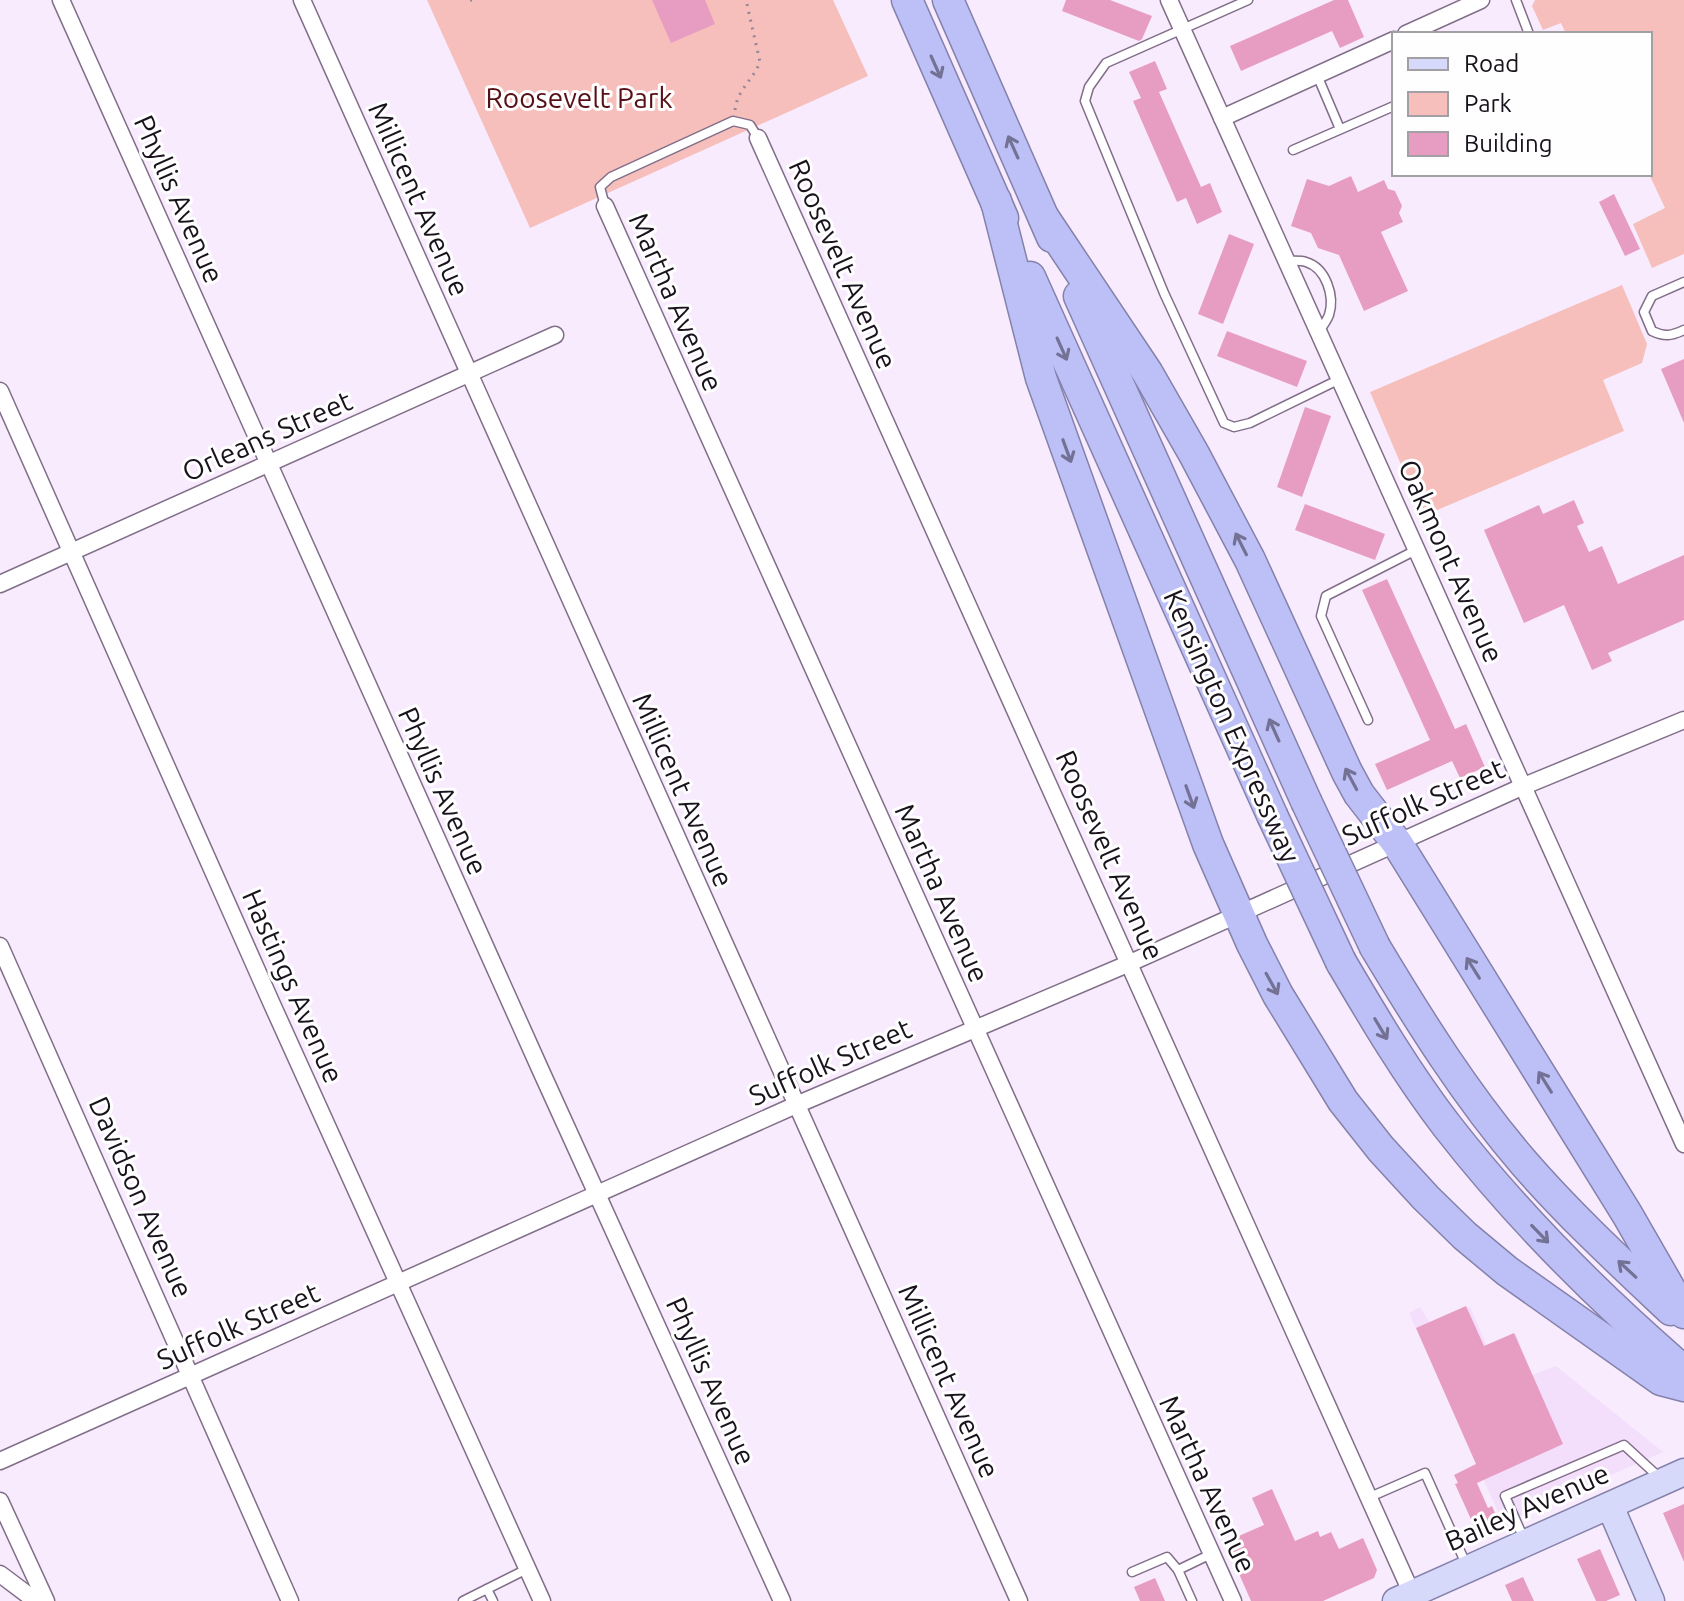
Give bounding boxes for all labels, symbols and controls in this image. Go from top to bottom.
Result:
legend [1392,32,1652,176]
text: Road [1464,50,1519,77]
one-way arrow [930,54,945,79]
park label: Roosevelt Park [485,82,673,113]
text: Park [1464,90,1512,117]
street label: Millicent Avenue [363,97,476,300]
street label: Phyllis Avenue [129,110,230,287]
text: Building [1464,130,1552,157]
one-way arrow [1004,135,1019,160]
street label: Roosevelt Avenue [783,154,904,373]
street label: Martha Avenue [623,208,730,396]
one-way arrow [1055,337,1070,361]
street label: Orleans Street [177,384,356,487]
one-way arrow [1061,438,1076,463]
street label: Oakmont Avenue [1393,455,1510,667]
one-way arrow [1233,532,1249,556]
street label: Kensington Expressway [1158,585,1307,867]
street label: Millicent Avenue [627,688,740,891]
street label: Phyllis Avenue [393,702,494,879]
one-way arrow [1265,718,1280,743]
street label: Roosevelt Avenue [1050,745,1171,964]
street label: Suffolk Street [1337,752,1509,851]
one-way arrow [1343,768,1359,792]
one-way arrow [1184,784,1199,809]
street label: Martha Avenue [889,799,996,987]
street label: Hastings Avenue [237,884,350,1088]
one-way arrow [1464,957,1481,979]
one-way arrow [1264,972,1280,995]
street label: Suffolk Street [744,1012,916,1111]
one-way arrow [1373,1017,1389,1040]
one-way arrow [1537,1071,1553,1094]
street label: Davidson Avenue [83,1092,200,1302]
one-way arrow [1531,1224,1550,1244]
one-way arrow [1617,1259,1637,1278]
street label: Suffolk Street [152,1276,324,1375]
street label: Millicent Avenue [893,1279,1006,1482]
street label: Phyllis Avenue [661,1292,762,1469]
street label: Martha Avenue [1154,1390,1263,1577]
street label: Bailey Avenue [1440,1457,1614,1556]

